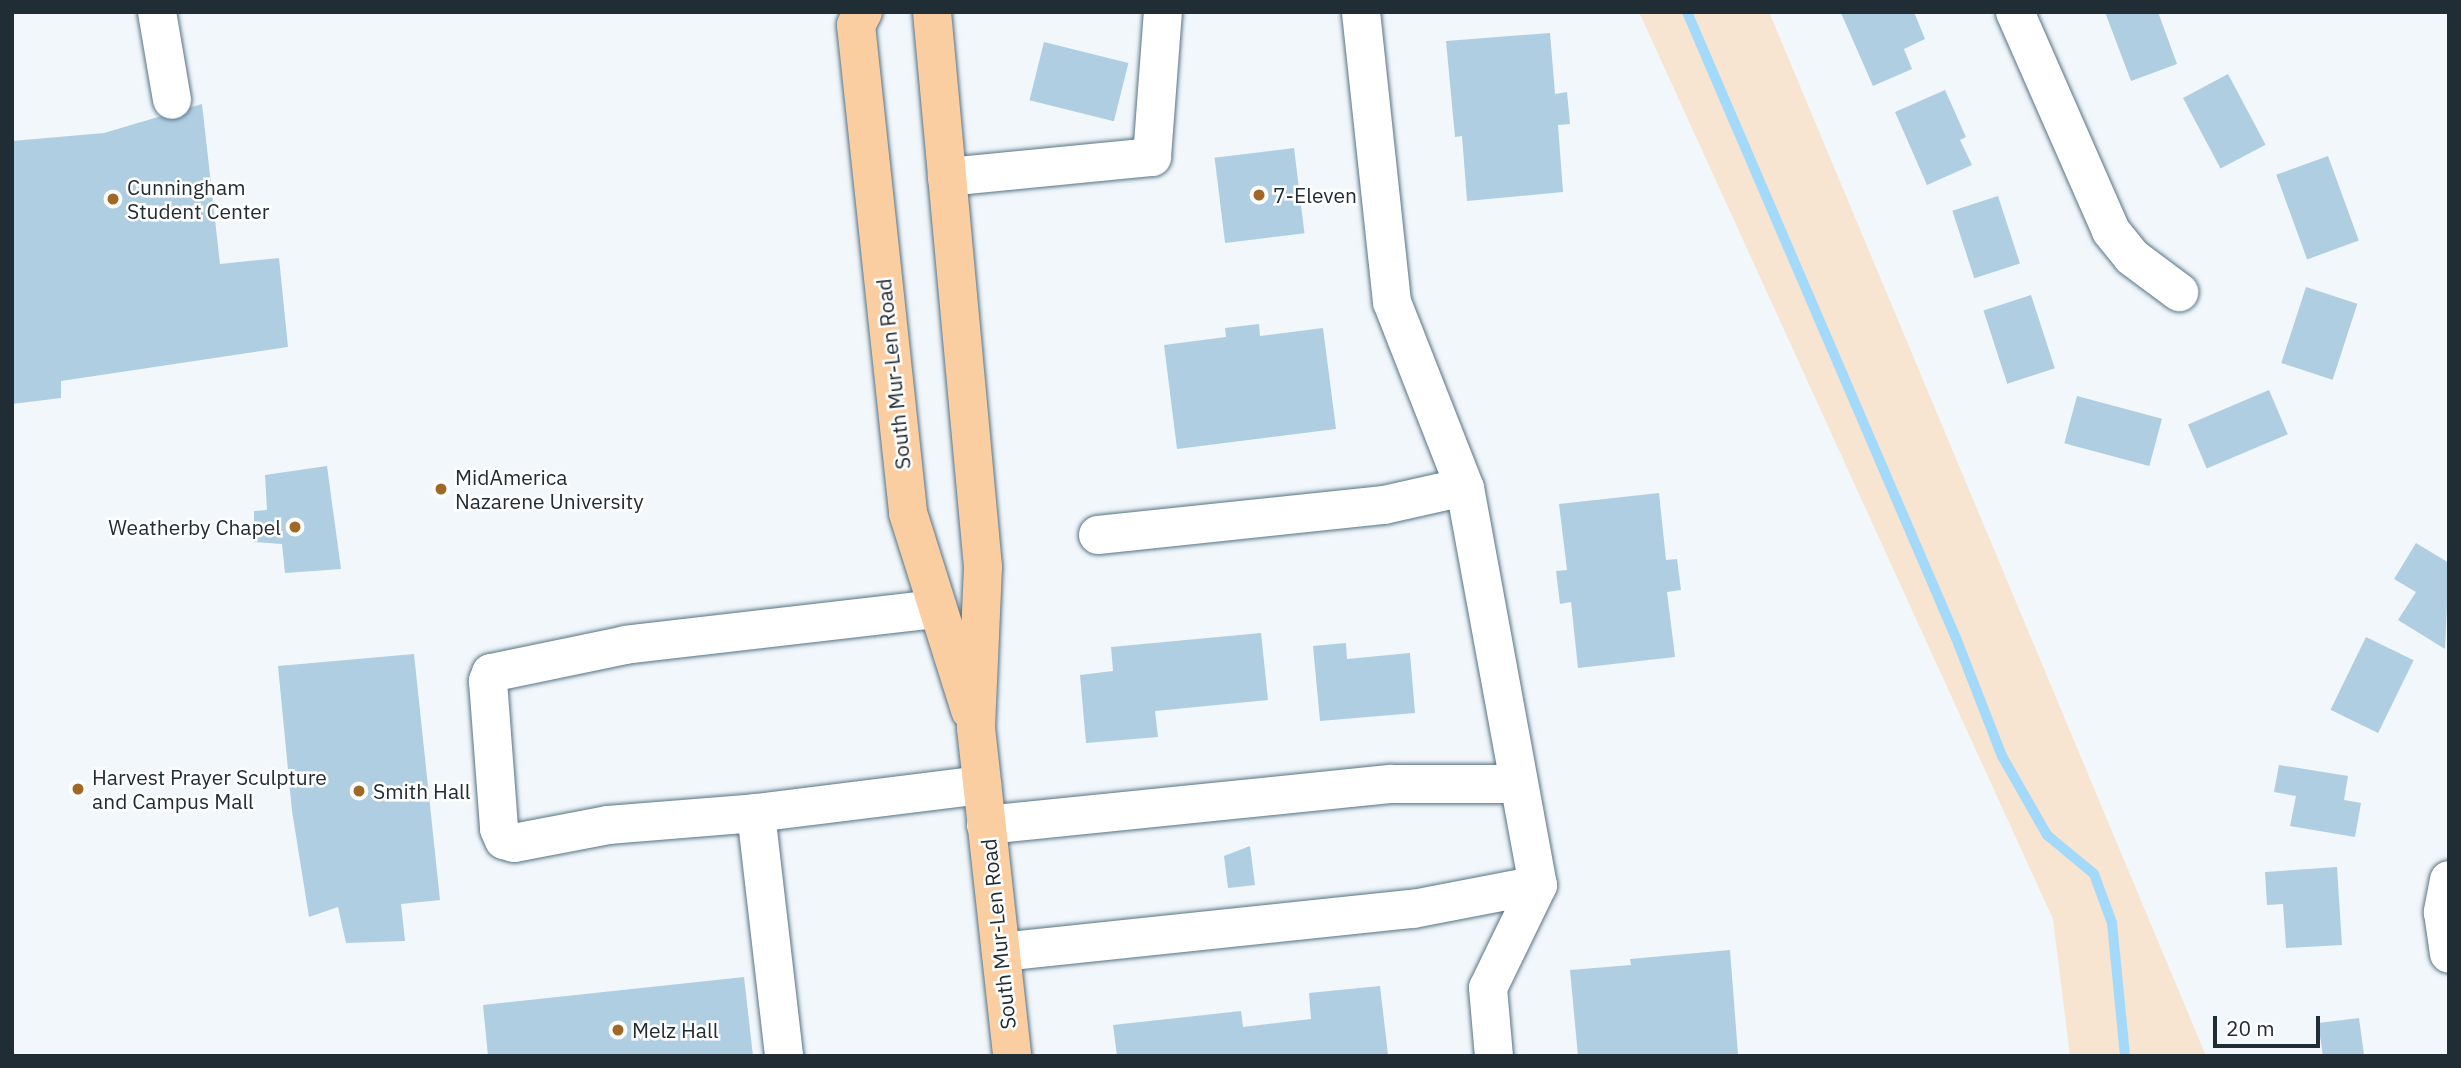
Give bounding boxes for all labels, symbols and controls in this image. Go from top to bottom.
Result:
place label: Cunningham Student Center [127,174,269,224]
place label: 7-Eleven [1273,182,1357,208]
marker: 7-Eleven [1251,187,1267,203]
marker: Cunningham Student Center [105,191,121,207]
street label: South Mur-Len Road [870,277,916,471]
place label: MidAmerica Nazarene University [455,464,644,514]
marker: MidAmerica Nazarene University [433,481,449,497]
place label: Weatherby Chapel [108,514,281,540]
marker: Weatherby Chapel [287,519,303,535]
place label: Harvest Prayer Sculpture and Campus Mall [92,764,327,814]
place label: Smith Hall [373,778,470,804]
marker: Harvest Prayer Sculpture and Campus Mall [70,781,86,797]
marker: Smith Hall [351,783,367,799]
street label: South Mur-Len Road [975,837,1021,1031]
scale bar [2216,1002,2323,1046]
text: 20 m [2226,1014,2275,1042]
place label: Melz Hall [632,1017,718,1043]
marker: Melz Hall [610,1022,626,1038]

